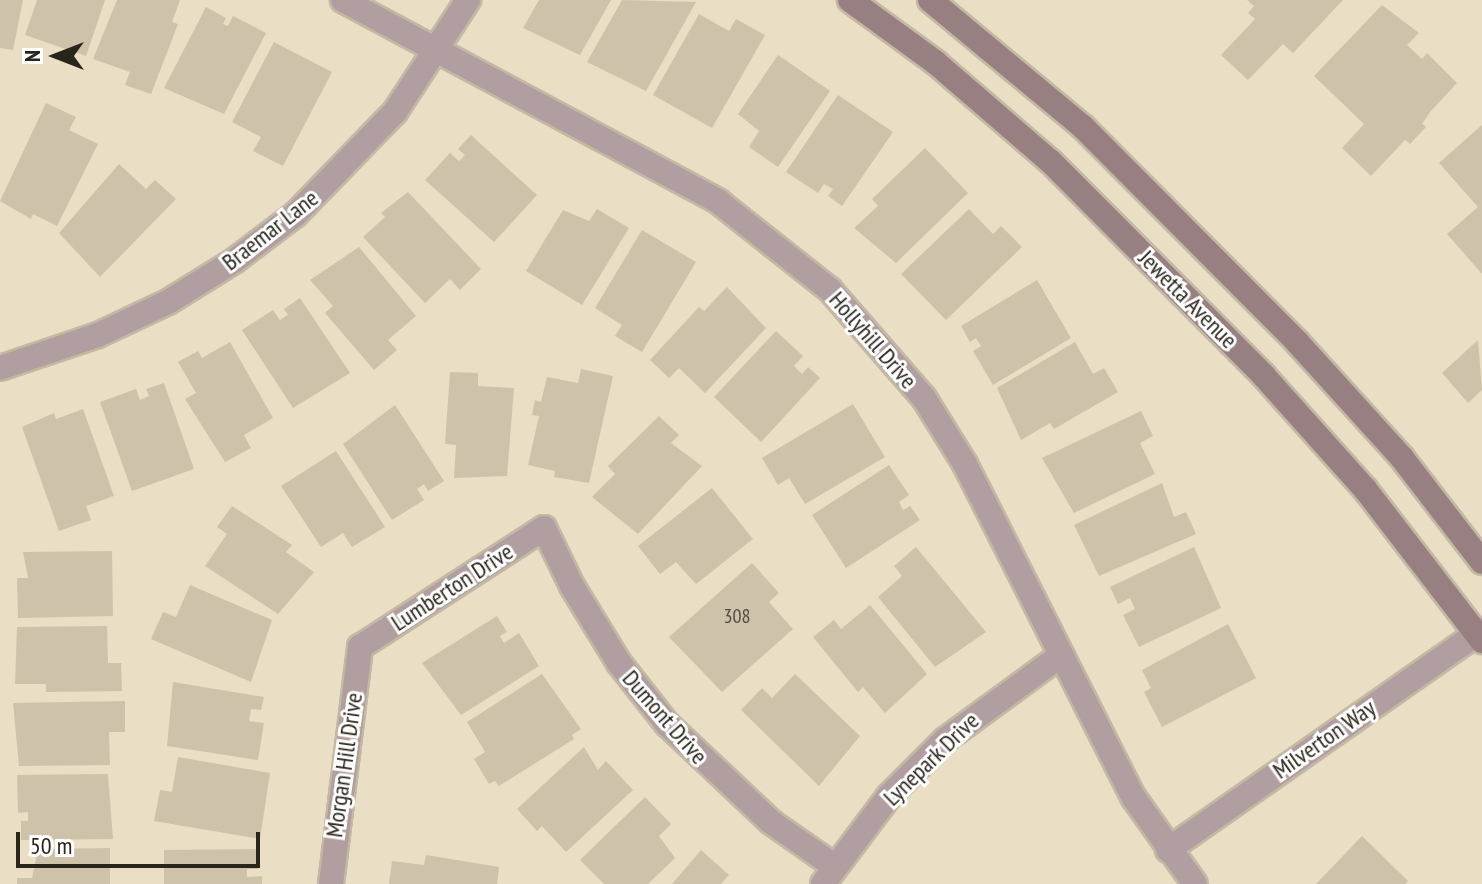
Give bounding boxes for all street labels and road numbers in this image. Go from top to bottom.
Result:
street label: Braemar Lane [216,184,324,276]
street label: Jewetta Avenue [1133,244,1243,354]
street label: Hollyhill Drive [823,286,923,394]
street label: Lumberton Drive [386,537,518,637]
street label: Dumont Drive [616,664,714,770]
street label: Morgan Hill Drive [320,691,368,839]
street label: Milverton Way [1267,693,1381,785]
street label: Lynepark Drive [877,706,985,812]

